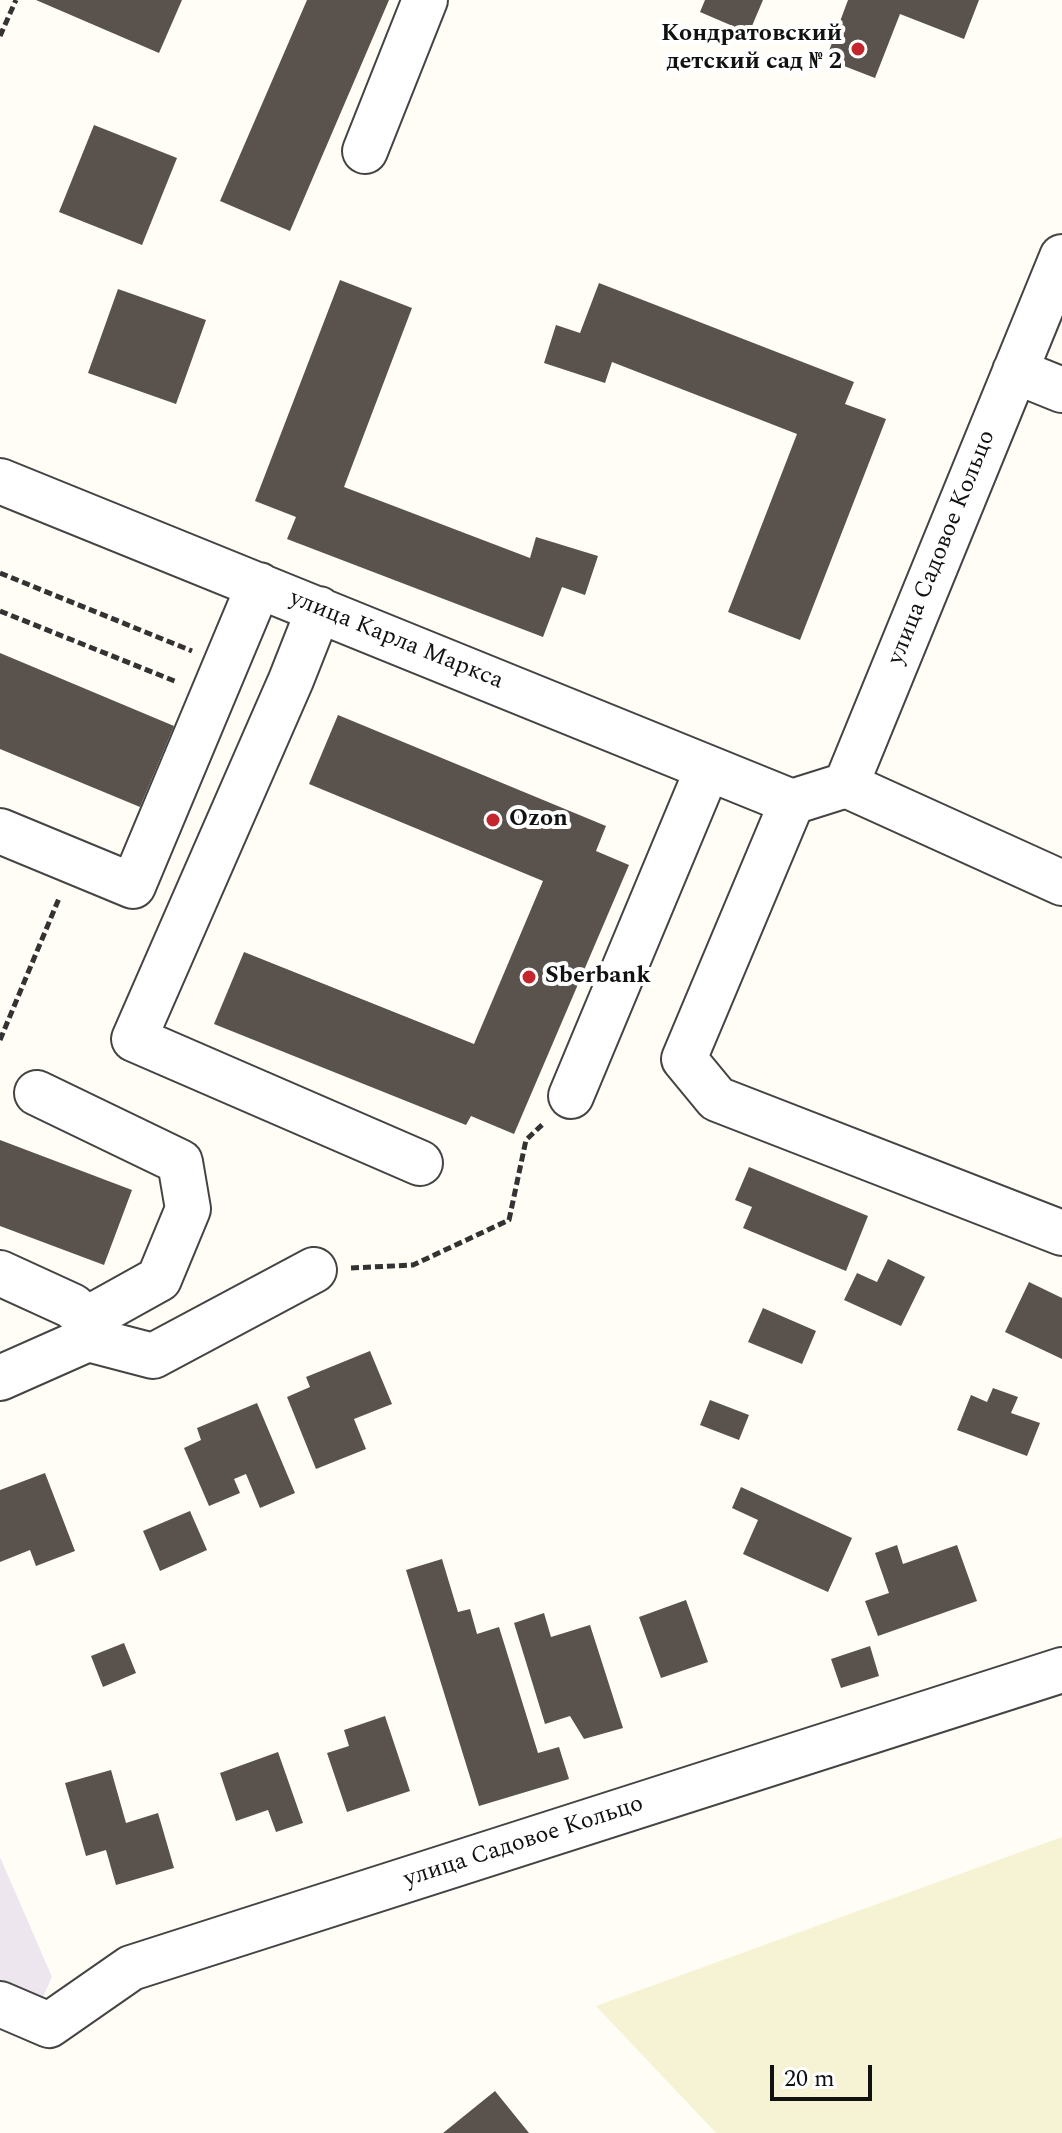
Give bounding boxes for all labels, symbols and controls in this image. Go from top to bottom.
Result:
place label: Кондратовский детский сад № 2 [661,21,842,77]
marker: Кондратовский детский сад № 2 [849,40,867,58]
street label: улица Садовое Кольцо [883,427,1003,669]
street label: улица Карла Маркса [285,585,507,697]
place label: Ozon [509,806,568,834]
marker: Ozon [484,811,502,829]
place label: Sberbank [545,963,651,991]
marker: Sberbank [520,968,538,986]
street label: улица Садовое Кольцо [401,1791,647,1895]
scale bar [774,2049,876,2099]
text: 20 m [784,2061,835,2097]

